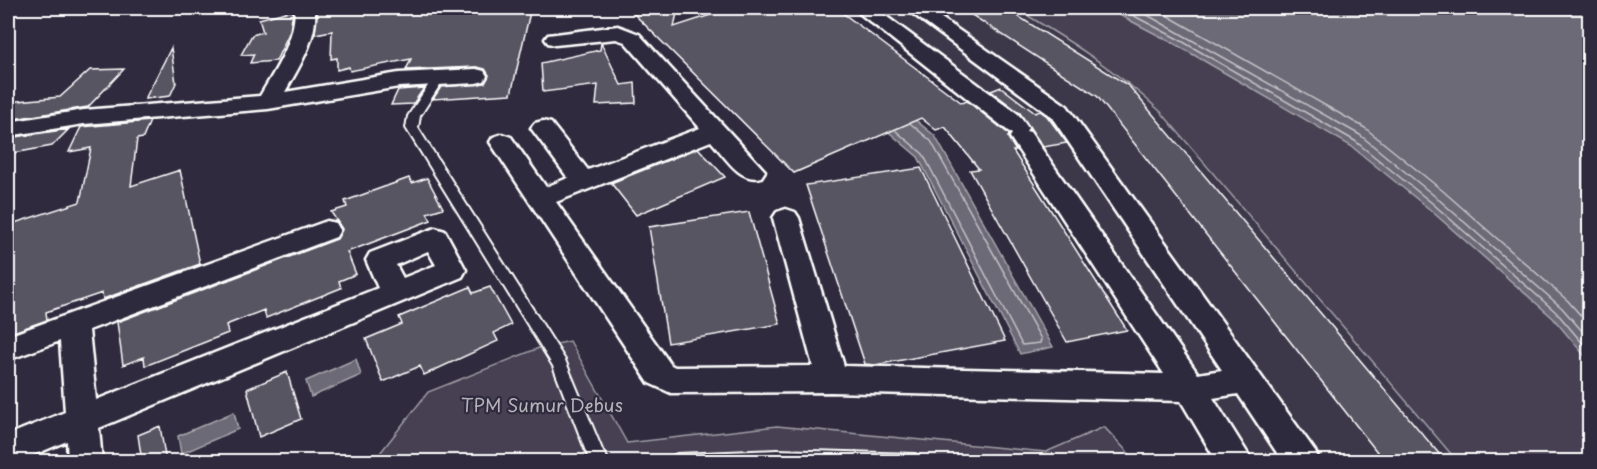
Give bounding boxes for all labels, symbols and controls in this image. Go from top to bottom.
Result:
park label: TPM Sumur Debus [461,391,623,418]

